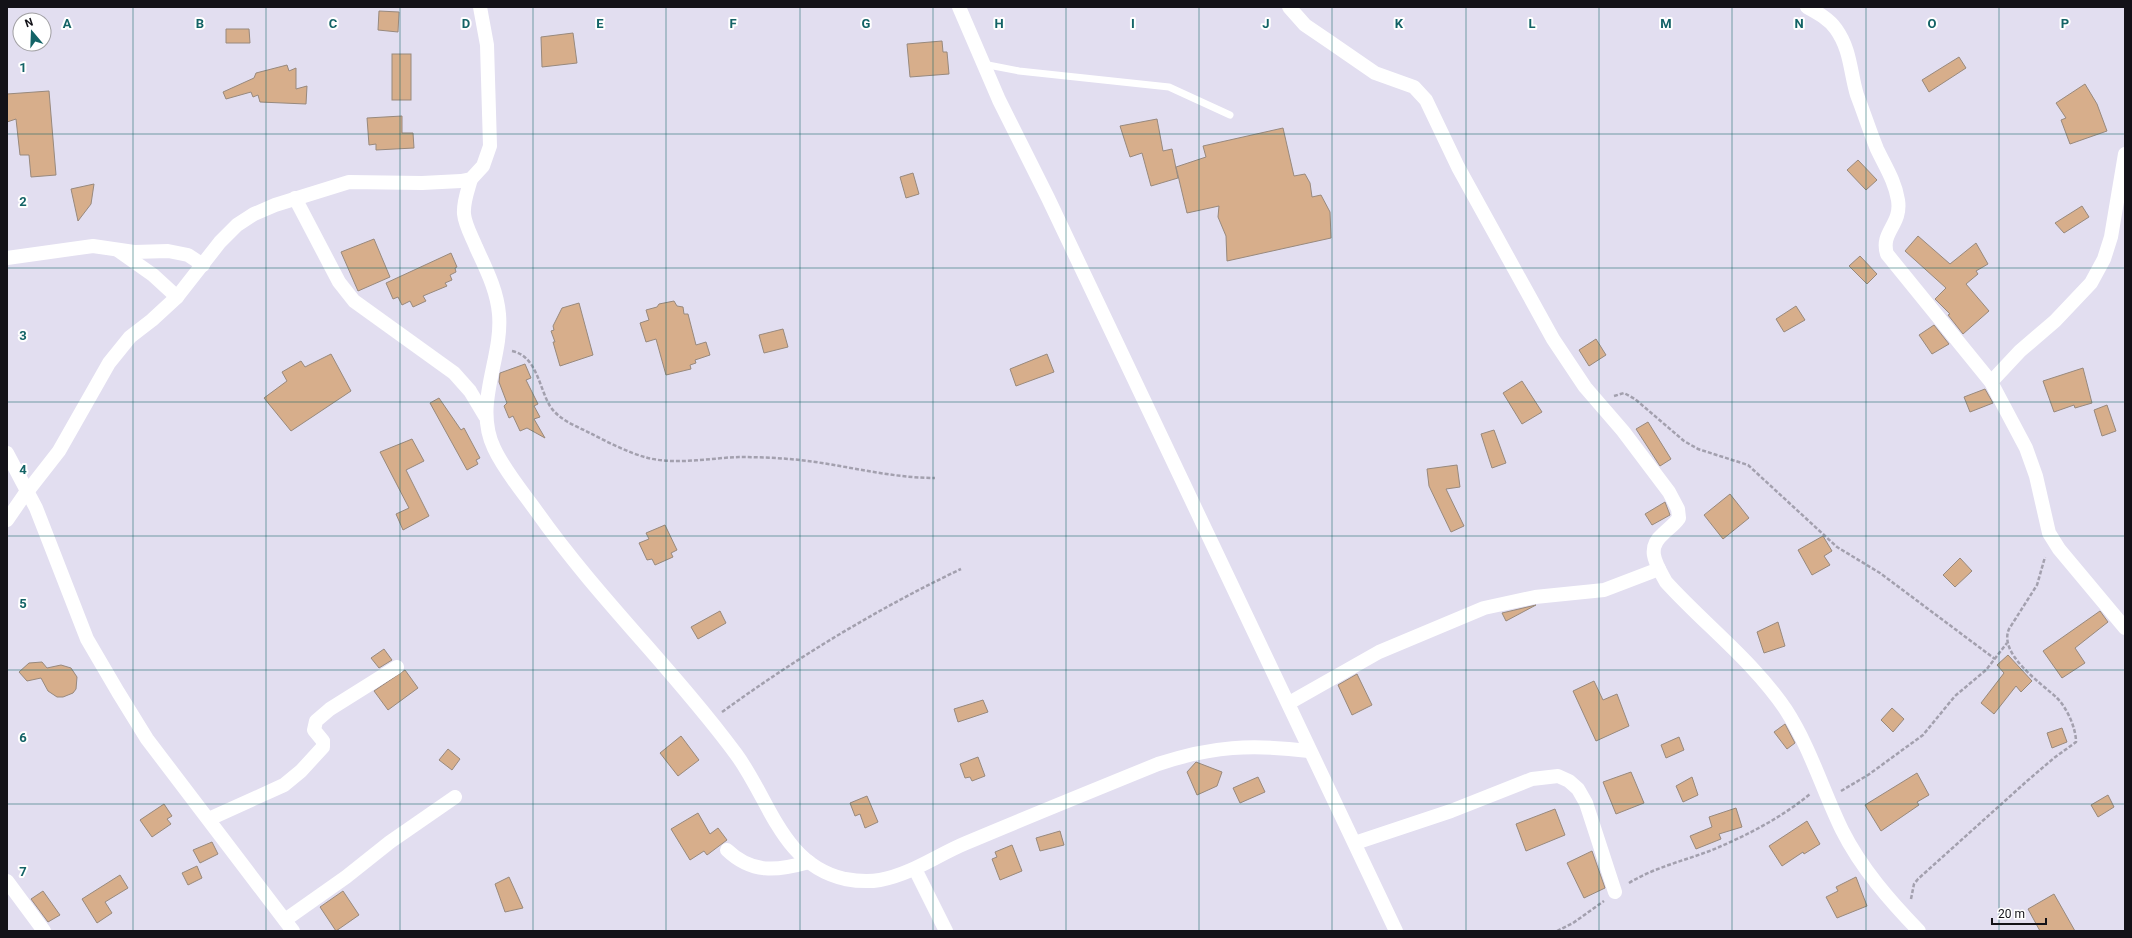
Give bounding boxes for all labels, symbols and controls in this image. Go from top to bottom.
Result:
north arrow [12,12,52,52]
text: N [23,16,35,30]
text: A [63,16,72,31]
text: B [196,16,204,31]
text: C [329,16,338,31]
text: D [462,16,470,31]
text: E [596,16,604,31]
text: F [729,16,737,31]
text: G [862,16,871,31]
text: H [994,16,1004,31]
text: I [1131,16,1135,31]
text: J [1262,16,1270,31]
text: K [1395,16,1404,31]
text: L [1528,16,1536,31]
text: M [1660,16,1672,31]
text: N [1794,16,1804,31]
text: O [1928,16,1937,31]
text: P [2061,16,2069,31]
text: 1 [19,60,27,75]
text: 2 [19,194,27,209]
text: 3 [19,328,27,343]
text: 4 [19,462,27,477]
text: 5 [19,596,27,611]
text: 6 [19,730,27,745]
text: 7 [19,864,27,879]
scale bar [1992,900,2046,926]
text: 20 m [1998,907,2025,921]

